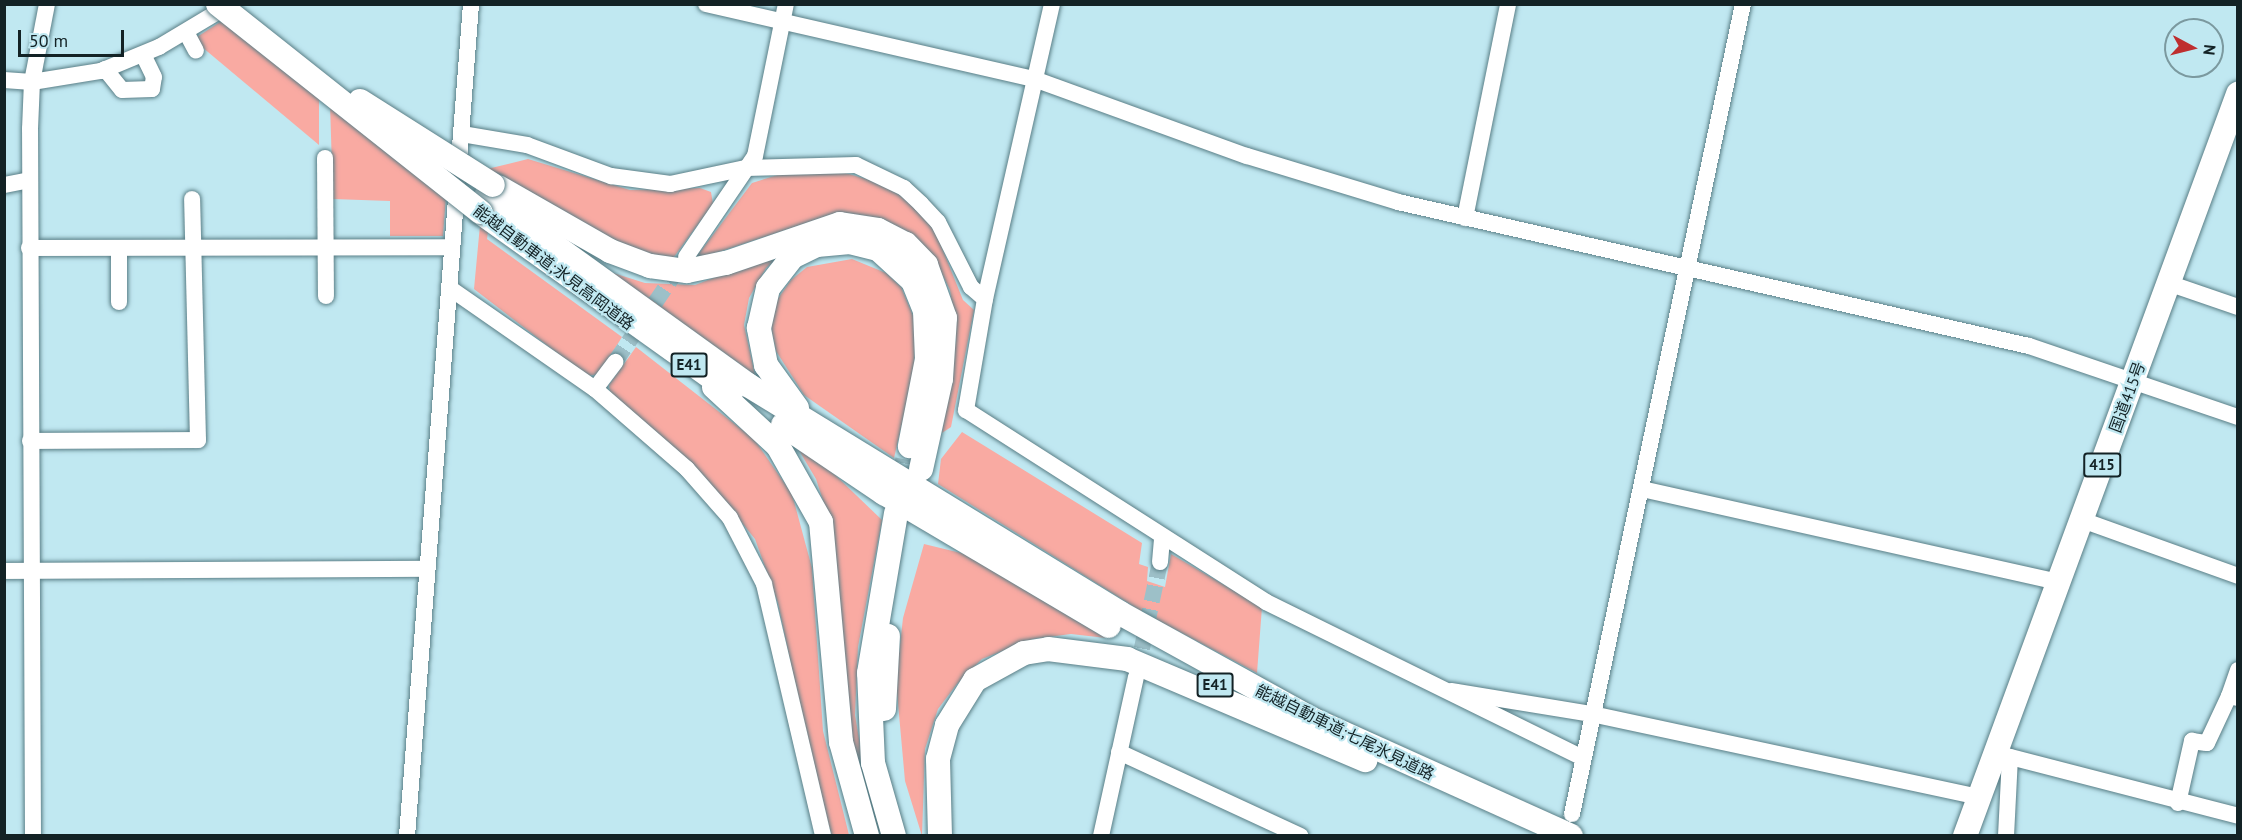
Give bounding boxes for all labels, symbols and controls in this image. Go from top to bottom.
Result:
scale bar [21,18,128,56]
north arrow [2164,18,2224,78]
text: 50 m [29,29,68,52]
text: N [2199,44,2220,56]
street label: 能越自動車道;氷見高岡道路 [470,200,638,334]
road number: E41 [670,353,708,377]
street label: 国道415号 [2105,359,2149,435]
road number: 415 [2082,453,2122,477]
road number: E41 [1196,673,1234,697]
street label: 能越自動車道;七尾氷見道路 [1253,680,1437,784]

